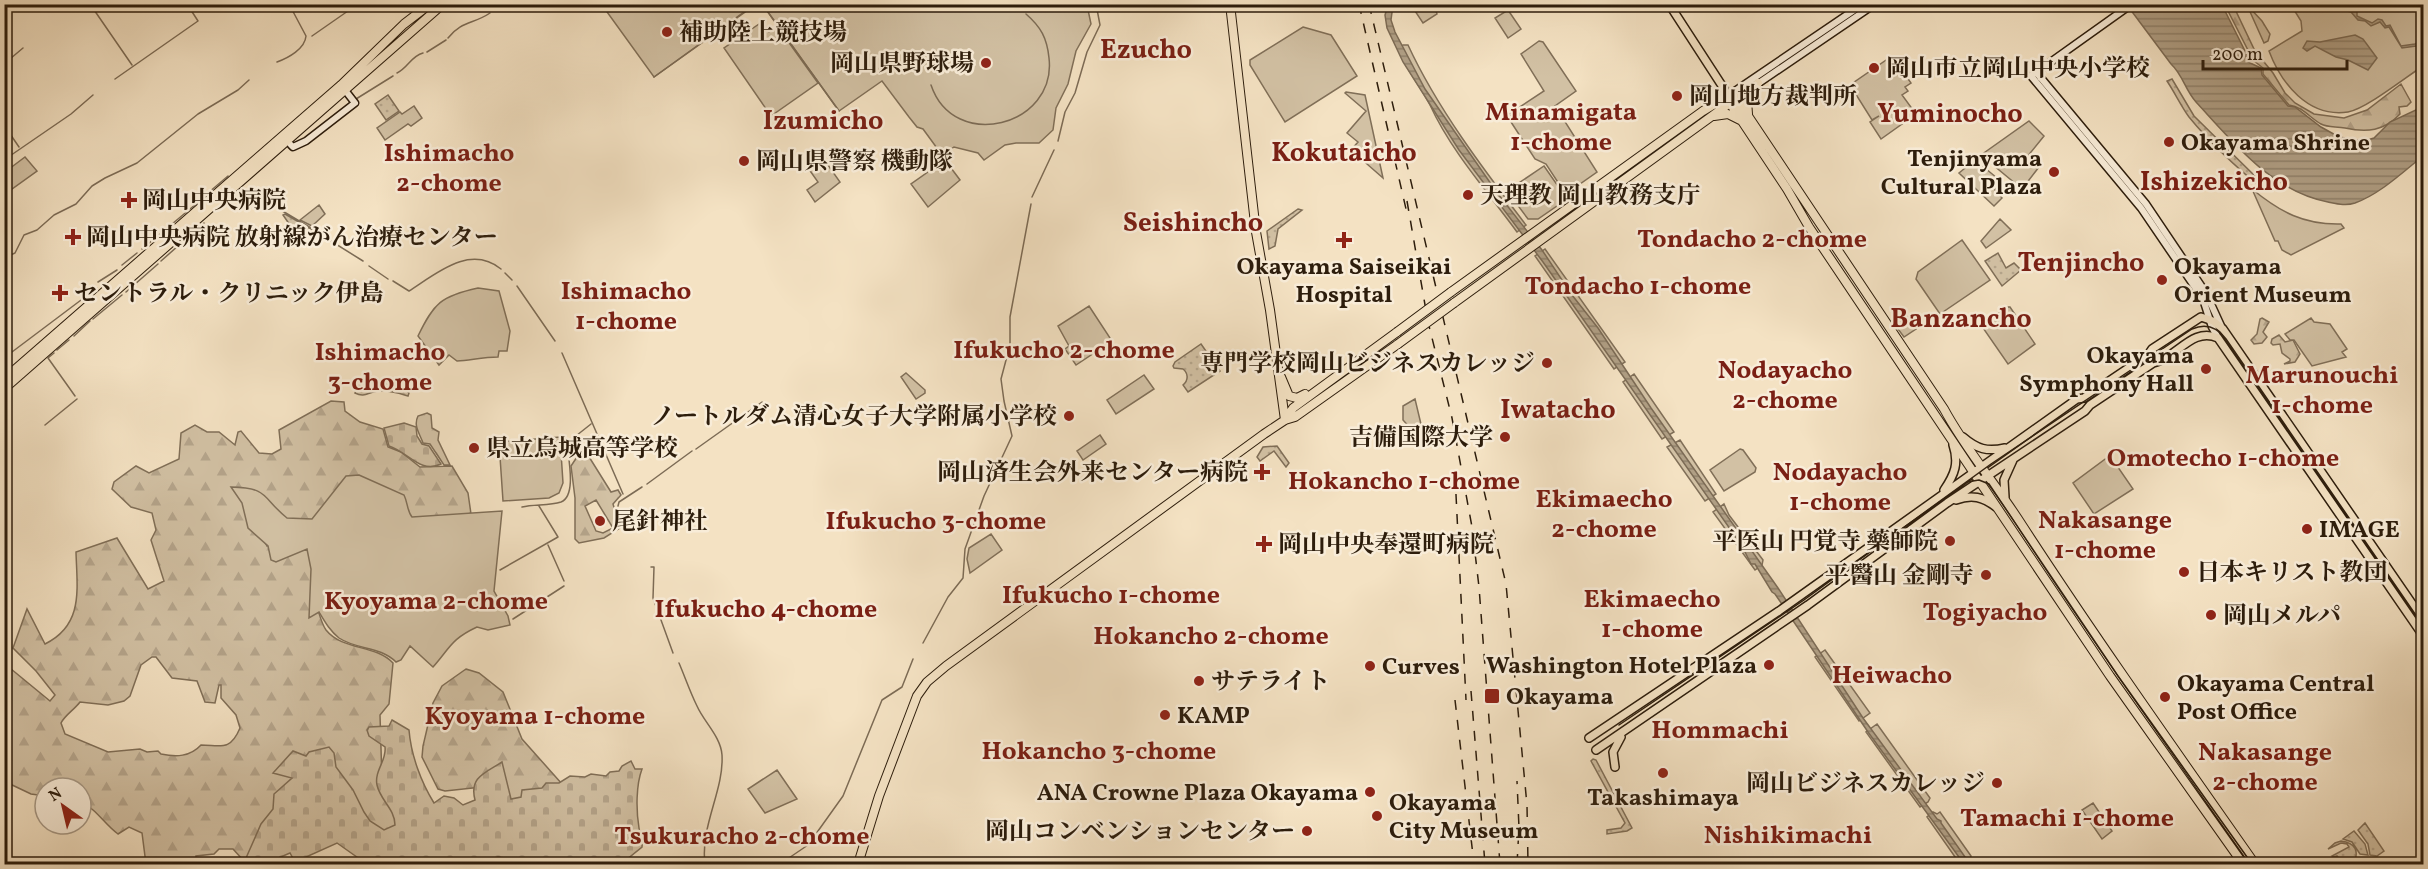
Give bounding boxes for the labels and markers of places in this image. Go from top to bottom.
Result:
place label: 補助陸上競技場 [679,17,847,51]
marker: 補助陸上競技場 [660,25,674,39]
place label: 岡山県野球場 [830,48,974,82]
place label: 岡山市立岡山中央小学校 [1886,53,2150,87]
marker: 岡山県野球場 [979,56,993,70]
marker: 岡山市立岡山中央小学校 [1867,61,1881,75]
place label: 岡山地方裁判所 [1689,81,1857,115]
marker: 岡山地方裁判所 [1670,89,1684,103]
place label: Okayama Shrine [2181,127,2370,161]
marker: Okayama Shrine [2162,135,2176,149]
place label: Tenjinyama Cultural Plaza [1881,143,2042,205]
place label: 岡山県警察 機動隊 [756,146,953,180]
marker: 岡山県警察 機動隊 [737,154,751,168]
marker: Tenjinyama Cultural Plaza [2047,165,2061,179]
place label: 天理教 岡山教務支庁 [1480,180,1701,214]
place label: 岡山中央病院 [142,185,286,219]
marker: 天理教 岡山教務支庁 [1461,188,1475,202]
marker: 岡山中央病院 [120,191,138,209]
place label: 岡山中央病院 放射線がん治療センター [86,222,498,256]
marker: 岡山中央病院 放射線がん治療センター [64,228,82,246]
marker: Okayama Saiseikai Hospital [1335,231,1353,249]
place label: Okayama Saiseikai Hospital [1236,251,1452,313]
place label: Okayama Orient Museum [2174,251,2352,313]
marker: Okayama Orient Museum [2155,273,2169,287]
place label: セントラル・クリニック伊島 [74,278,384,312]
marker: セントラル・クリニック伊島 [51,284,69,302]
place label: Okayama Symphony Hall [2019,340,2194,402]
place label: 専門学校岡山ビジネスカレッジ [1200,348,1535,382]
marker: 専門学校岡山ビジネスカレッジ [1540,356,1554,370]
marker: Okayama Symphony Hall [2199,362,2213,376]
place label: ノートルダム清心女子大学附属小学校 [651,401,1057,435]
marker: ノートルダム清心女子大学附属小学校 [1062,409,1076,423]
place label: 吉備国際大学 [1349,422,1493,456]
marker: 吉備国際大学 [1498,430,1512,444]
place label: 県立烏城高等学校 [486,433,678,467]
marker: 県立烏城高等学校 [467,441,481,455]
place label: 岡山済生会外来センター病院 [937,457,1248,491]
marker: 岡山済生会外来センター病院 [1253,463,1271,481]
place label: 尾針神社 [612,506,708,540]
marker: 尾針神社 [593,514,607,528]
place label: IMAGE [2319,514,2400,548]
marker: IMAGE [2300,522,2314,536]
place label: 平医山 円覚寺 藥師院 [1712,526,1938,560]
place label: 岡山中央奉還町病院 [1278,529,1494,563]
marker: 平医山 円覚寺 藥師院 [1943,534,1957,548]
marker: 岡山中央奉還町病院 [1255,535,1273,553]
place label: 日本キリスト教団 [2196,557,2388,591]
place label: 平醫山 金剛寺 [1825,560,1974,594]
marker: 日本キリスト教団 [2177,565,2191,579]
marker: 平醫山 金剛寺 [1979,568,1993,582]
place label: 岡山メルパ [2223,600,2341,634]
marker: 岡山メルパ [2204,608,2218,622]
place label: Washington Hotel Plaza [1486,650,1757,684]
place label: Curves [1382,651,1460,685]
marker: Washington Hotel Plaza [1762,658,1776,672]
marker: Curves [1363,659,1377,673]
place label: サテライト [1211,666,1330,700]
place label: Okayama Central Post Office [2177,668,2374,730]
marker: サテライト [1192,674,1206,688]
place label: Okayama [1506,681,1614,715]
marker: Okayama [1483,687,1501,705]
marker: Okayama Central Post Office [2158,690,2172,704]
place label: KAMP [1177,700,1250,734]
marker: KAMP [1158,708,1172,722]
marker: Takashimaya [1656,766,1670,780]
place label: 岡山ビジネスカレッジ [1746,768,1985,802]
marker: 岡山ビジネスカレッジ [1990,776,2004,790]
place label: ANA Crowne Plaza Okayama [1037,777,1358,811]
place label: Takashimaya [1587,782,1739,816]
marker: ANA Crowne Plaza Okayama [1363,785,1377,799]
place label: Okayama City Museum [1389,787,1538,849]
marker: Okayama City Museum [1370,809,1384,823]
place label: 岡山コンベンションセンター [985,816,1295,850]
marker: 岡山コンベンションセンター [1300,824,1314,838]

